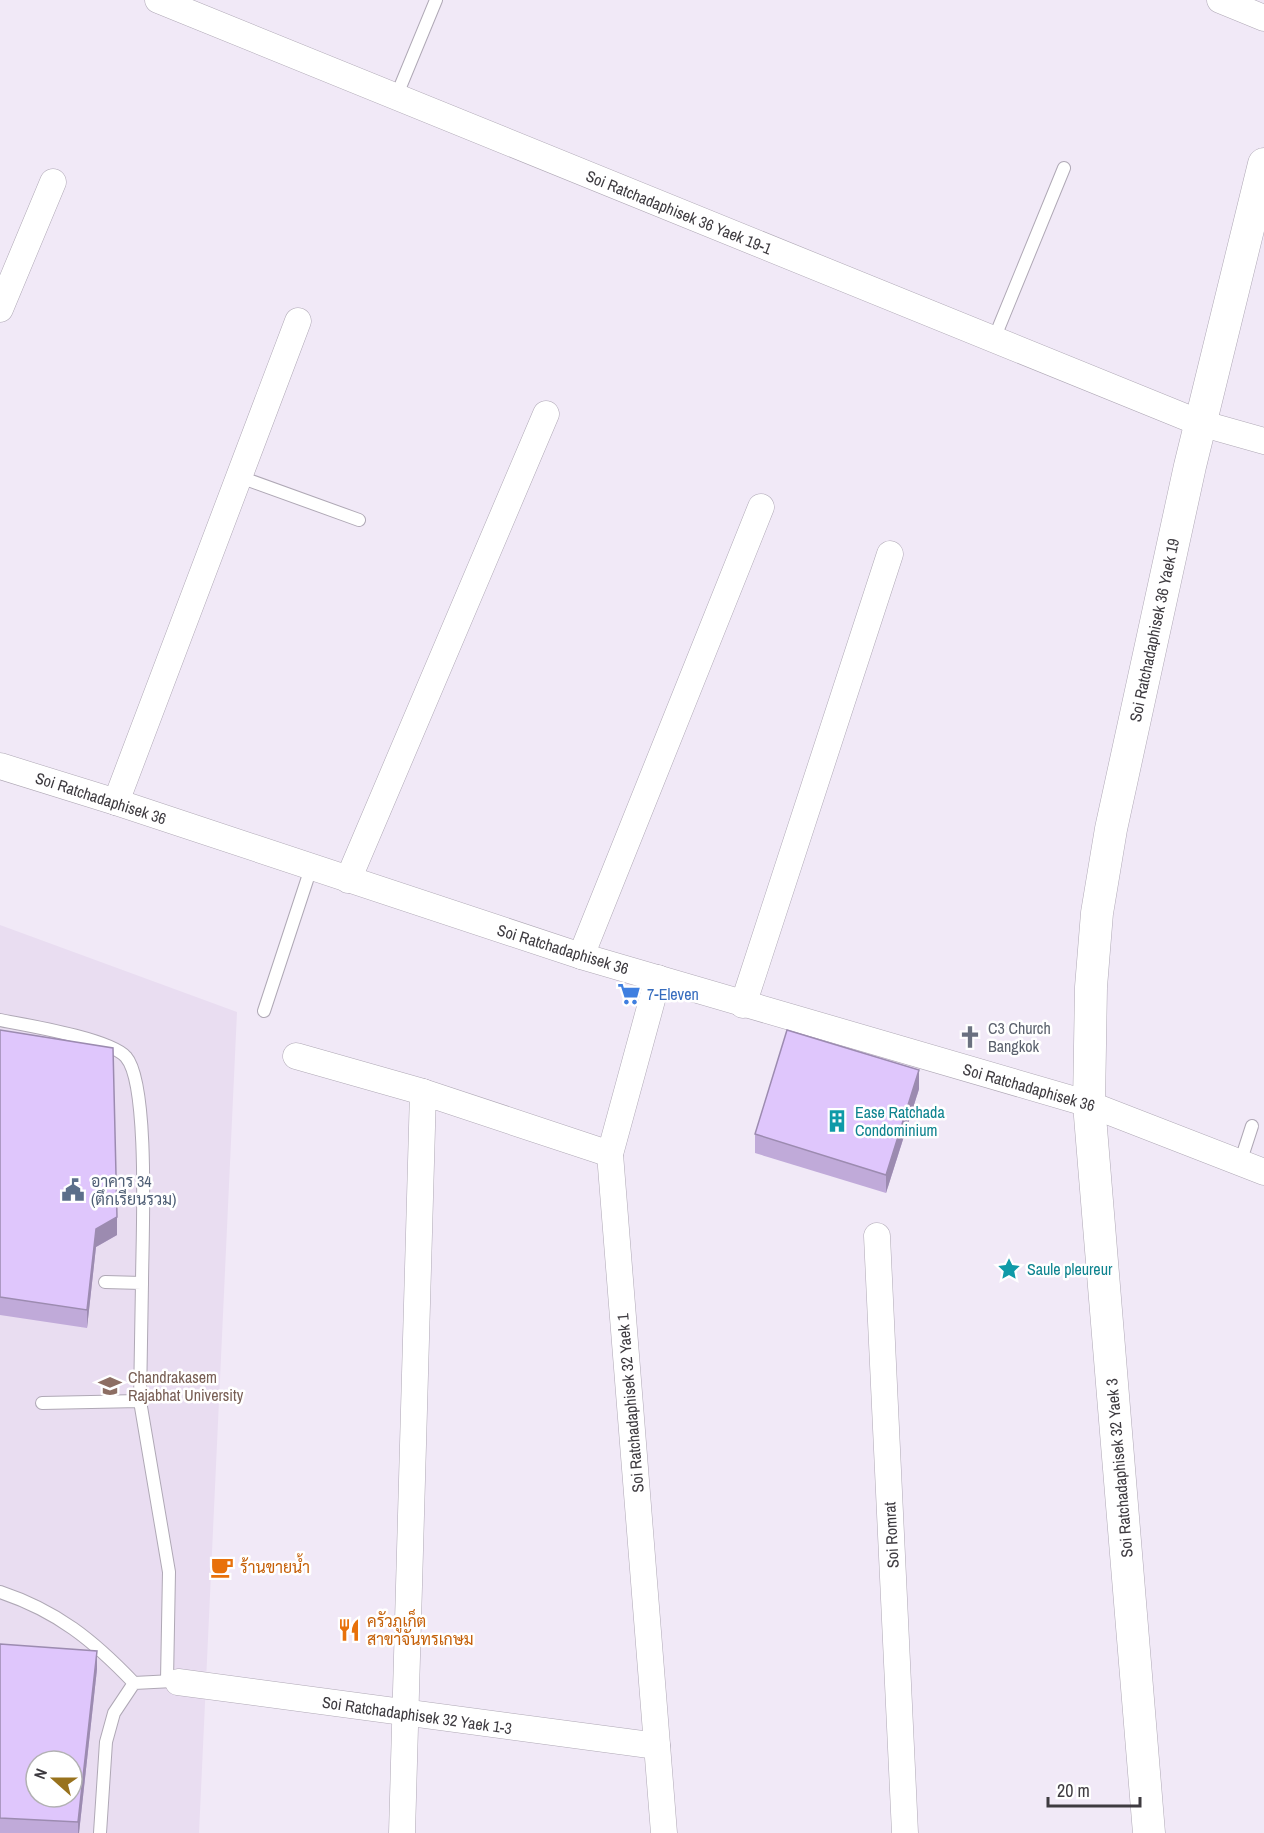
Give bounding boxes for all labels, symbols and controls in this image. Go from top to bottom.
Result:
street label: Soi Ratchadaphisek 36 Yaek 19-1 [583,165,776,260]
street label: Soi Ratchadaphisek 36 Yaek 19 [1124,536,1184,724]
street label: Soi Ratchadaphisek 36 [33,766,169,830]
street label: Soi Ratchadaphisek 36 [495,919,631,979]
supermarket icon: 7-Eleven [616,981,642,1007]
place label: 7-Eleven [647,983,699,1005]
place label: C3 Church Bangkok [988,1017,1051,1057]
church icon: C3 Church Bangkok [957,1024,983,1050]
street label: Soi Ratchadaphisek 36 [960,1058,1098,1116]
place label: Ease Ratchada Condominium [855,1101,945,1141]
building icon: Ease Ratchada Condominium [824,1108,850,1134]
place label: อาคาร 34 (ตึกเรียนรวม) [91,1170,176,1210]
public building icon: อาคาร 34 (ตึกเรียนรวม) [60,1177,86,1203]
place icon: Saule pleureur [996,1256,1022,1282]
place label: Saule pleureur [1027,1258,1113,1280]
street label: Soi Ratchadaphisek 32 Yaek 1 [611,1312,649,1493]
place label: Chandrakasem Rajabhat University [128,1366,244,1406]
school or university icon: Chandrakasem Rajabhat University [97,1373,123,1399]
street label: Soi Ratchadaphisek 32 Yaek 3 [1100,1378,1138,1558]
street label: Soi Romrat [878,1501,904,1569]
place label: ร้านขายน้ำ [240,1553,310,1578]
cafe icon: ร้านขายน้ำ [209,1554,235,1580]
place label: ครัวภูเก็ต สาขาจันทรเกษม [367,1608,473,1650]
restaurant icon: ครัวภูเก็ต สาขาจันทรเกษม [336,1617,362,1643]
street label: Soi Ratchadaphisek 32 Yaek 1-3 [321,1691,513,1739]
north arrow [24,1749,84,1809]
text: N [28,1765,52,1782]
scale bar [1048,1770,1140,1808]
text: 20 m [1057,1778,1090,1803]

